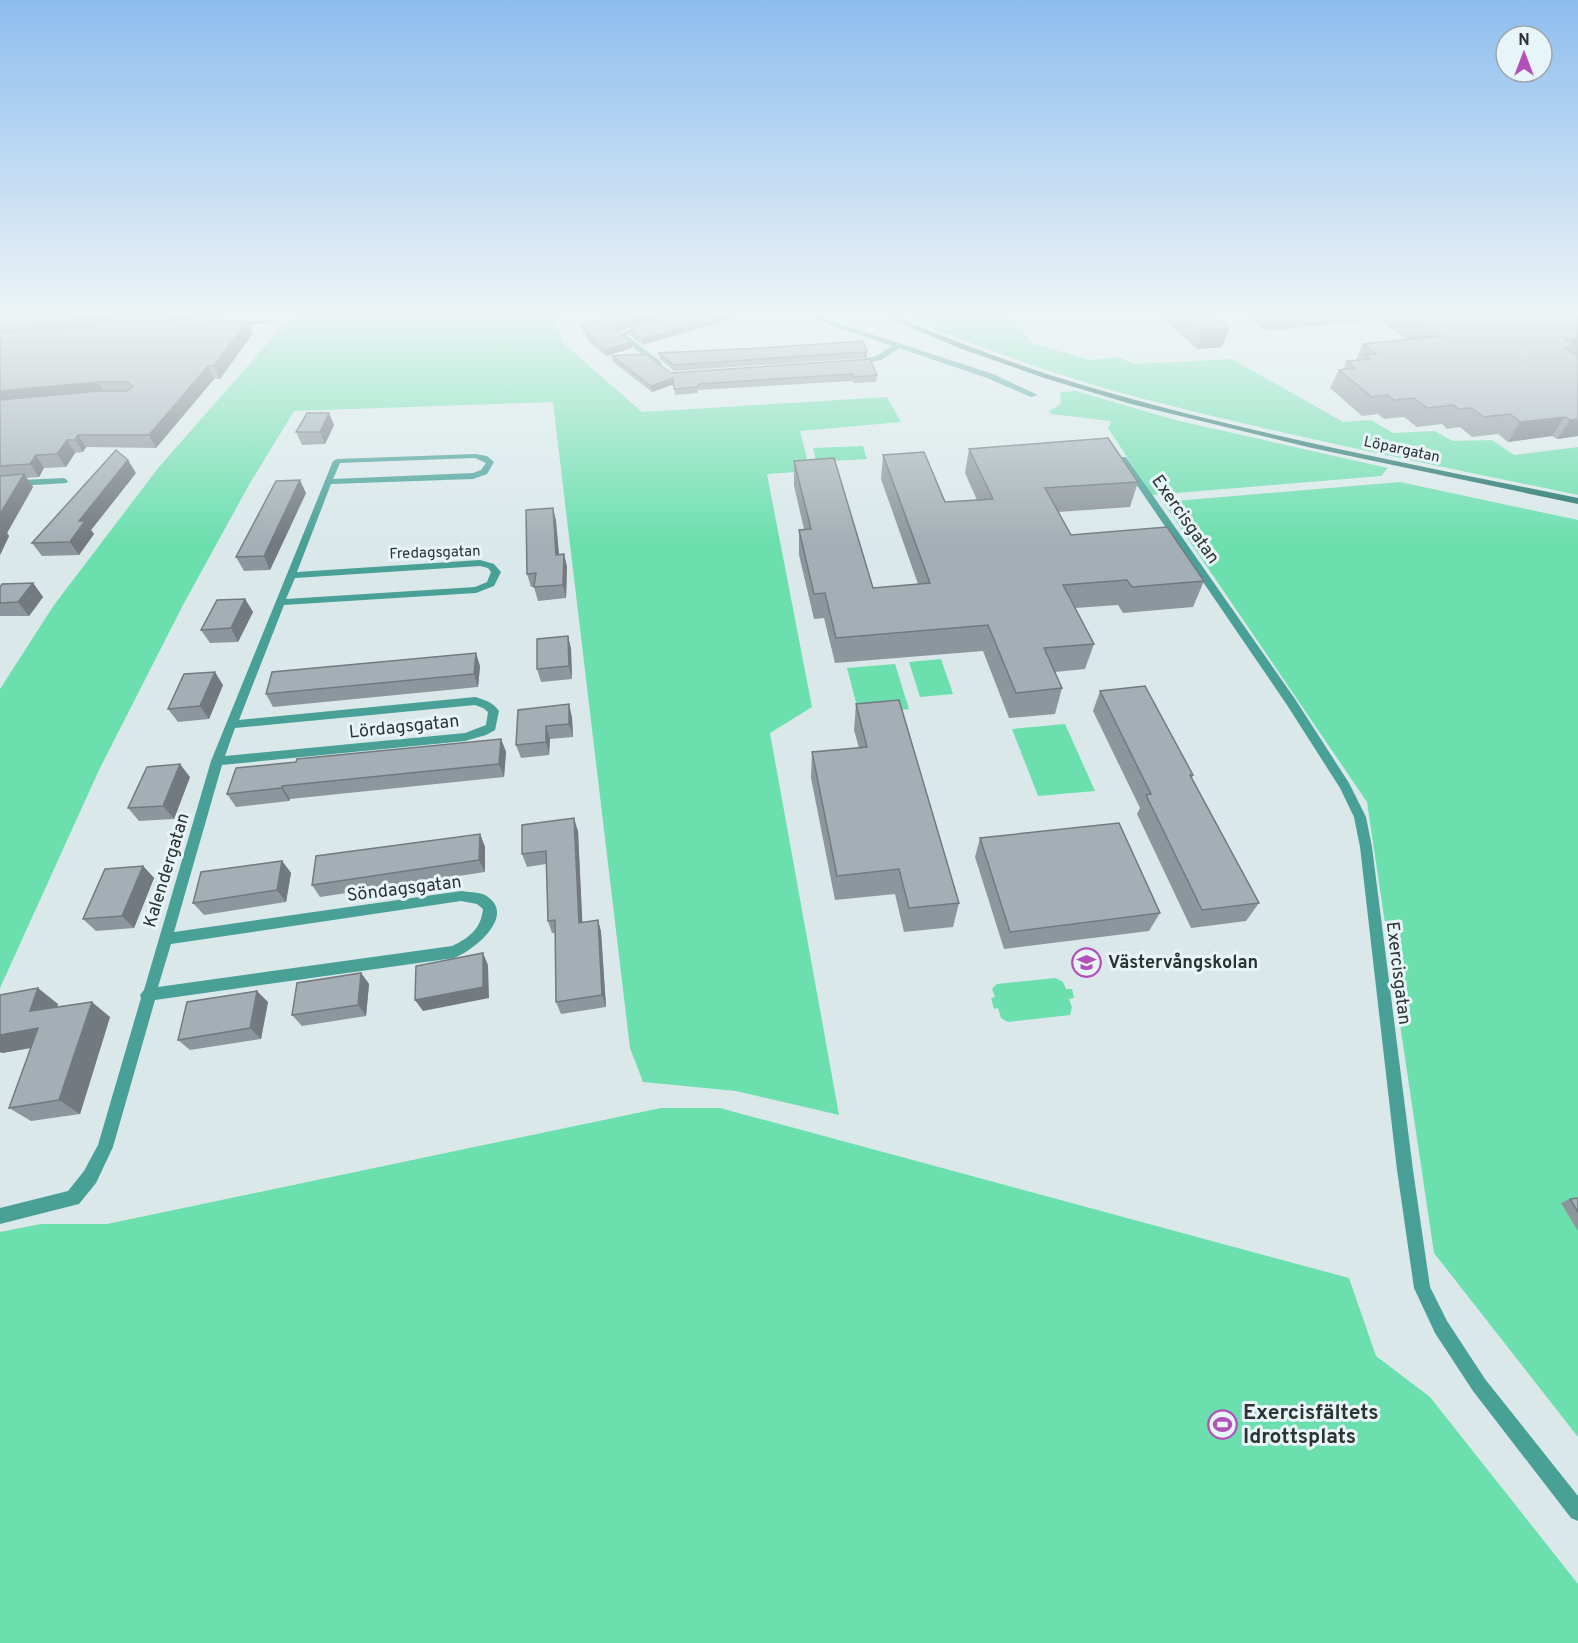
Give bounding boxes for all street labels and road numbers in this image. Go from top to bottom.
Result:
street label: Löpargatan [1362,433,1442,468]
street label: Exercisgatan [1146,471,1224,569]
street label: Fredagsgatan [389,542,481,565]
street label: Lördagsgatan [348,710,461,745]
street label: Kalendergatan [139,810,196,930]
street label: Söndagsgatan [345,871,463,908]
street label: Exercisgatan [1380,920,1415,1026]

